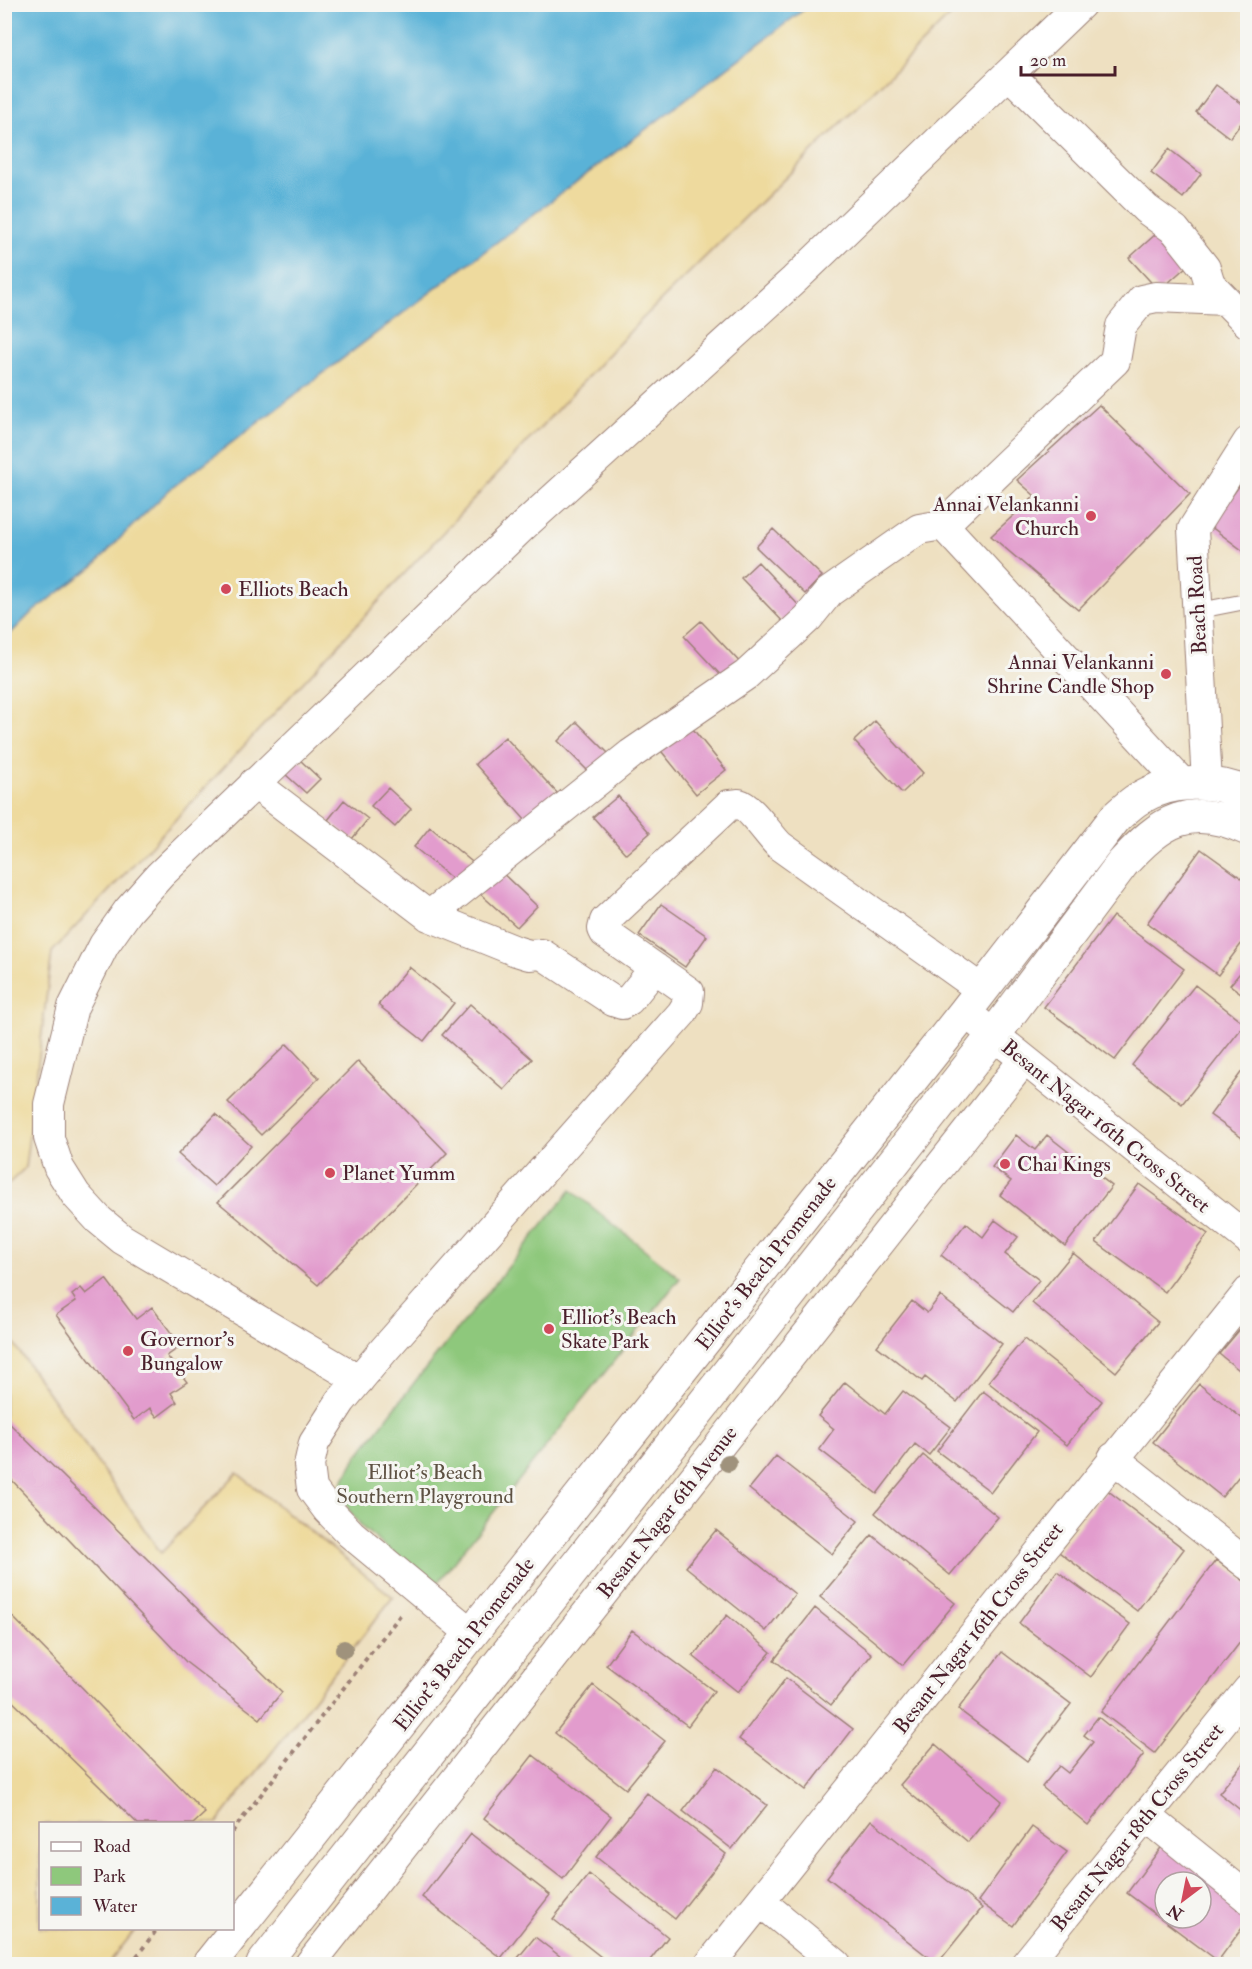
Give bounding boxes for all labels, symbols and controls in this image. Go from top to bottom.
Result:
scale bar [1021,39,1116,77]
text: 20 m [1030,49,1066,72]
place label: Annai Velankanni Church [932,491,1079,542]
marker: Annai Velankanni Church [1084,509,1098,523]
street label: Beach Road [1181,554,1214,655]
place label: Elliots Beach [238,576,349,603]
marker: Elliots Beach [219,582,233,596]
place label: Annai Velankanni Shrine Candle Shop [987,649,1154,700]
marker: Annai Velankanni Shrine Candle Shop [1159,667,1173,681]
street label: Besant Nagar 16th Cross Street [996,1034,1216,1219]
place label: Chai Kings [1017,1151,1111,1178]
marker: Chai Kings [998,1157,1012,1171]
place label: Planet Yumm [342,1160,455,1187]
marker: Planet Yumm [323,1166,337,1180]
street label: Elliot's Beach Promenade [690,1171,843,1356]
place label: Elliot's Beach Skate Park [561,1304,677,1355]
marker: Elliot's Beach Skate Park [542,1322,556,1336]
place label: Governor's Bungalow [140,1326,234,1377]
marker: Governor's Bungalow [121,1344,135,1358]
street label: Besant Nagar 6th Avenue [591,1420,743,1604]
park label: Elliot's Beach Southern Playground [336,1459,514,1510]
street label: Besant Nagar 16th Cross Street [887,1517,1070,1740]
street label: Elliot's Beach Promenade [388,1552,541,1737]
street label: Besant Nagar 18th Cross Street [1045,1718,1229,1936]
legend [39,1822,234,1930]
text: Road [93,1835,131,1858]
text: Park [93,1865,126,1888]
north arrow [1153,1870,1213,1930]
text: Water [92,1895,137,1918]

